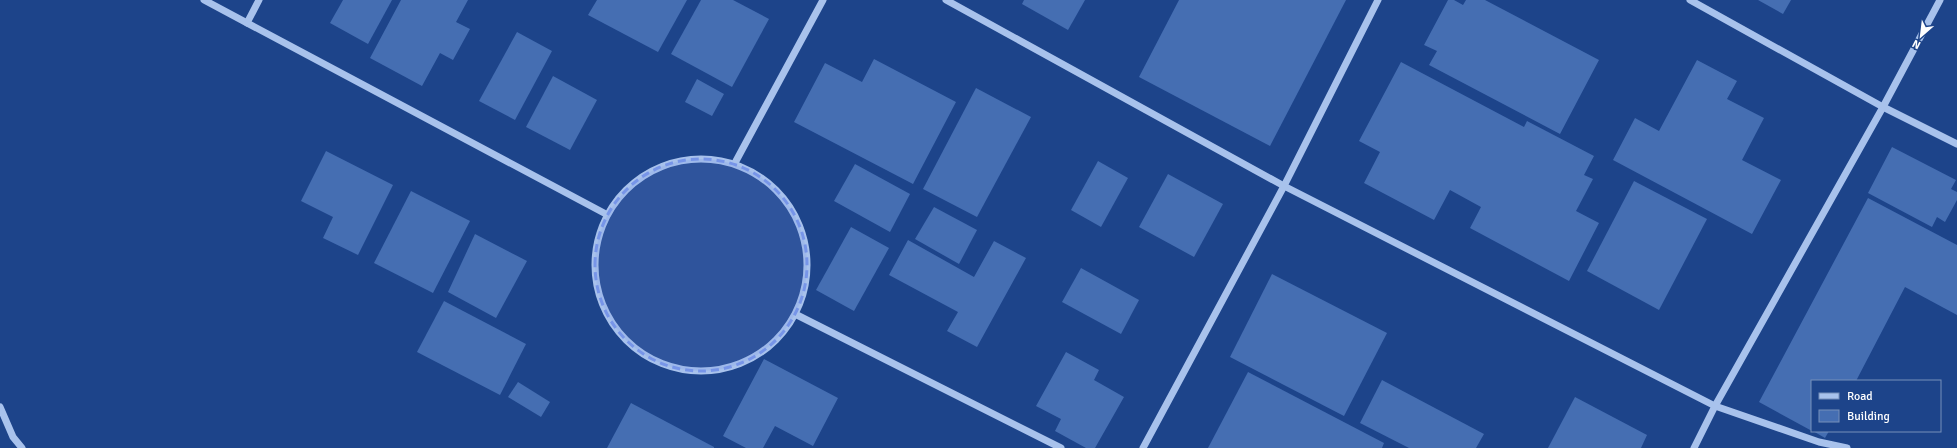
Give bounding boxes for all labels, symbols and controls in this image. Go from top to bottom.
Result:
north arrow [1901,16,1941,56]
text: N [1910,37,1923,52]
legend [1811,380,1941,432]
text: Road [1847,389,1873,404]
text: Building [1847,409,1890,424]

